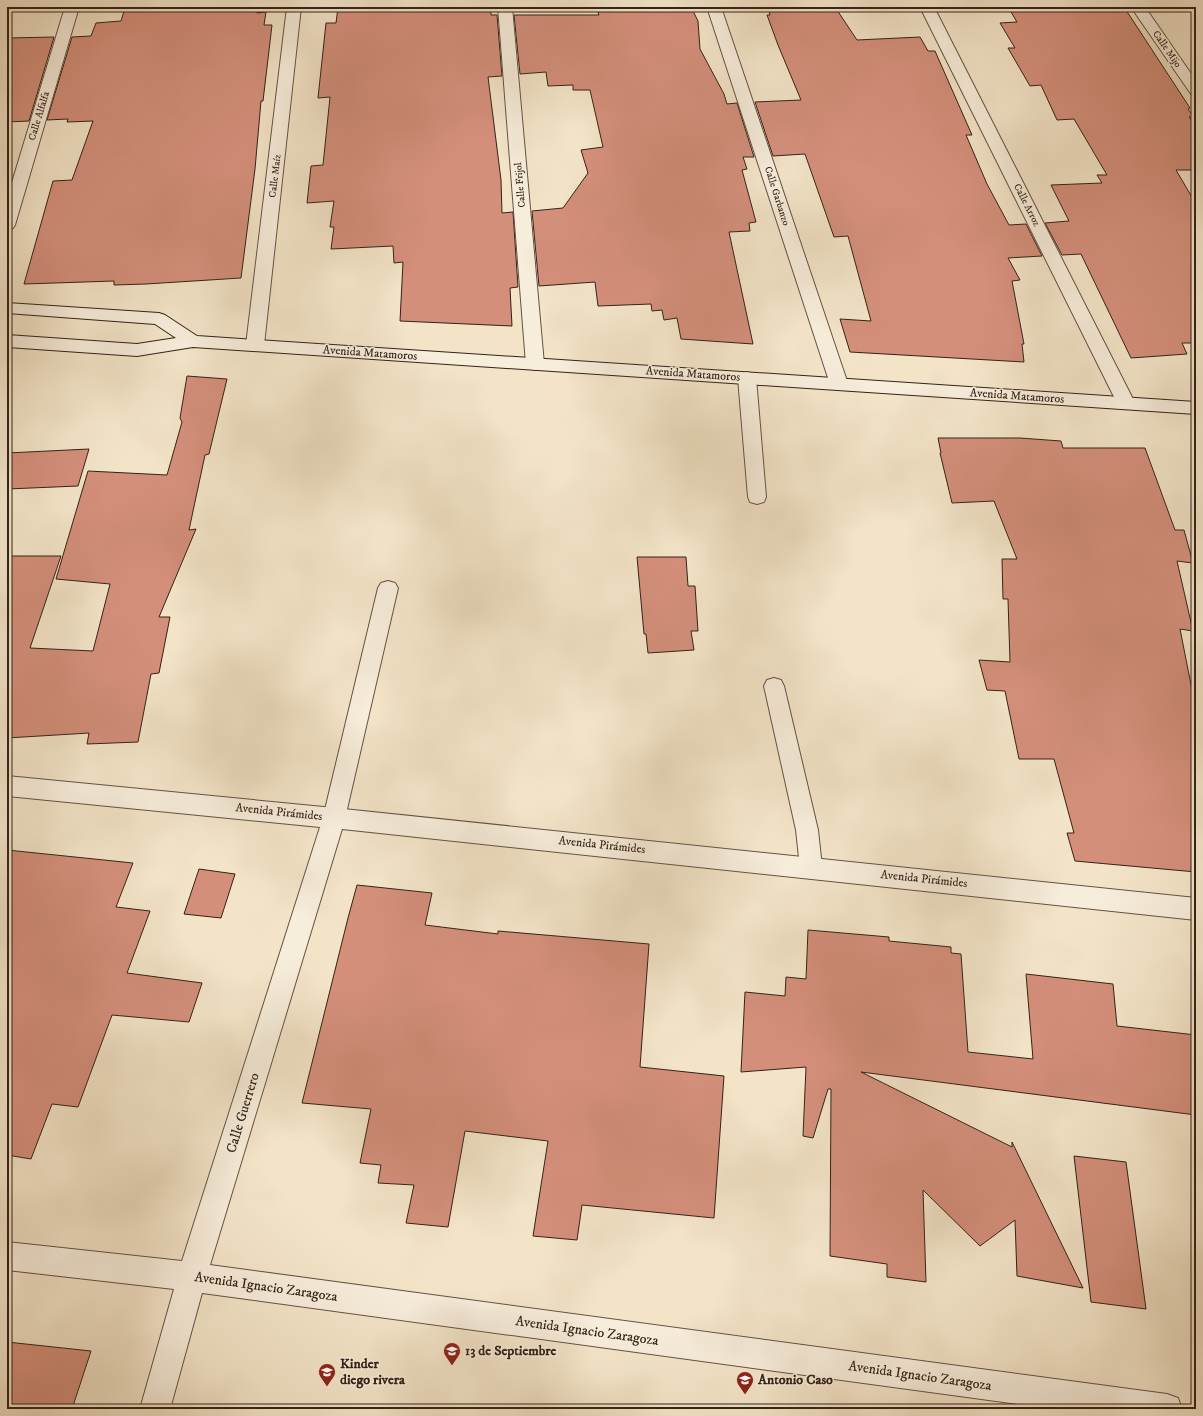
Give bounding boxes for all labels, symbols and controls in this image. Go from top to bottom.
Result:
street label: Calle Mijo [1150,28,1184,70]
street label: Calle Alfalfa [26,89,52,142]
street label: Calle Maíz [266,153,284,198]
street label: Calle Frijol [512,162,528,208]
street label: Calle Garbanzo [762,165,792,227]
street label: Calle Arroz [1011,182,1043,229]
street label: Avenida Matamoros [322,342,418,364]
street label: Avenida Matamoros [645,363,741,385]
street label: Avenida Matamoros [969,385,1065,407]
street label: Avenida Pirámides [235,800,323,824]
street label: Avenida Pirámides [558,833,646,857]
street label: Avenida Pirámides [880,867,968,891]
street label: Calle Guerrero [222,1071,264,1155]
street label: Avenida Ignacio Zaragoza [193,1268,339,1306]
street label: Avenida Ignacio Zaragoza [514,1312,660,1350]
school or university icon: 13 de Septiembre [442,1341,462,1366]
place label: 13 de Septiembre [465,1342,556,1360]
place label: Kinder diego rivera [340,1355,406,1389]
street label: Avenida Ignacio Zaragoza [847,1357,993,1395]
school or university icon: Kinder diego rivera [317,1362,337,1387]
school or university icon: Antonio Caso [735,1370,755,1395]
place label: Antonio Caso [757,1371,833,1389]

